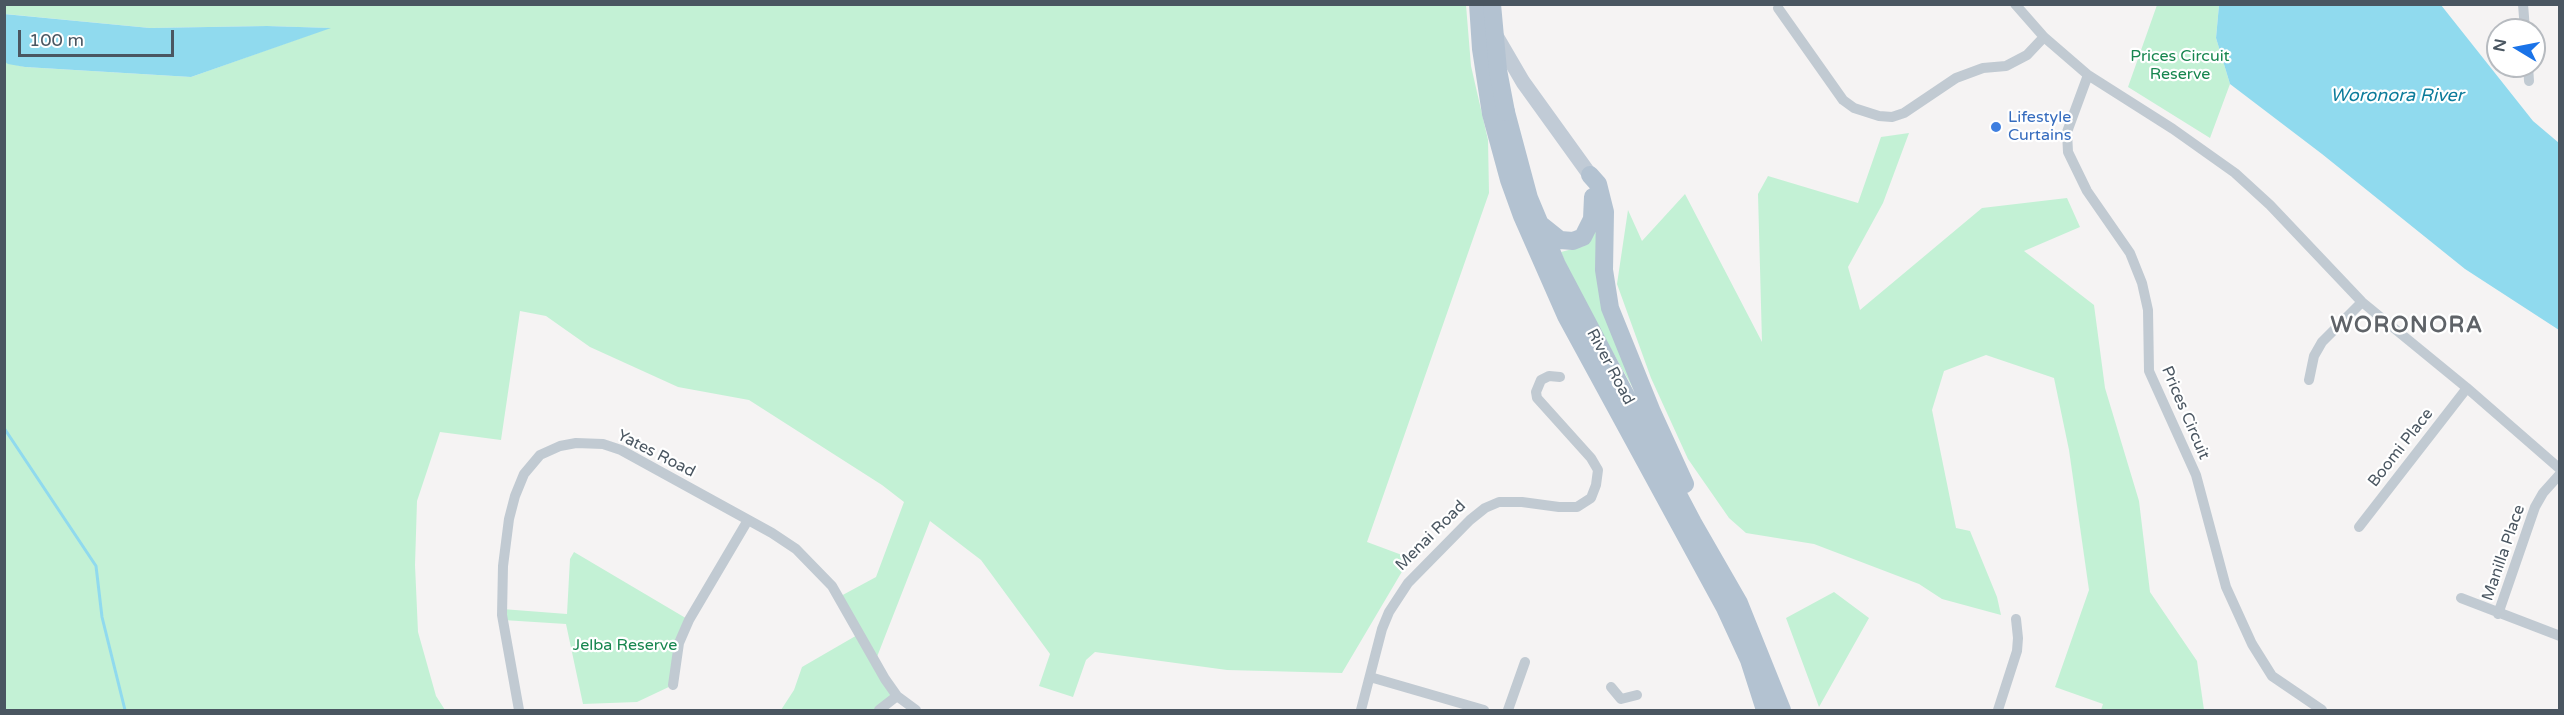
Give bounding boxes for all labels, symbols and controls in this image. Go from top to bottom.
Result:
scale bar [21,18,177,56]
north arrow [2486,18,2546,78]
text: 100 m [29,29,84,51]
text: N [2489,37,2511,53]
park label: Prices Circuit Reserve [2130,47,2230,85]
water label: Woronora River [2330,85,2464,107]
place label: Lifestyle Curtains [2008,108,2071,146]
marker: Lifestyle Curtains [1989,120,2003,134]
district label: WORONORA [2330,313,2484,339]
street label: River Road [1582,326,1638,408]
street label: Prices Circuit [2157,363,2213,463]
street label: Boomi Place [2364,405,2438,491]
street label: Yates Road [614,426,698,482]
street label: Menai Road [1392,497,1470,575]
street label: Manilla Place [2479,502,2529,604]
park label: Jelba Reserve [573,636,677,656]

